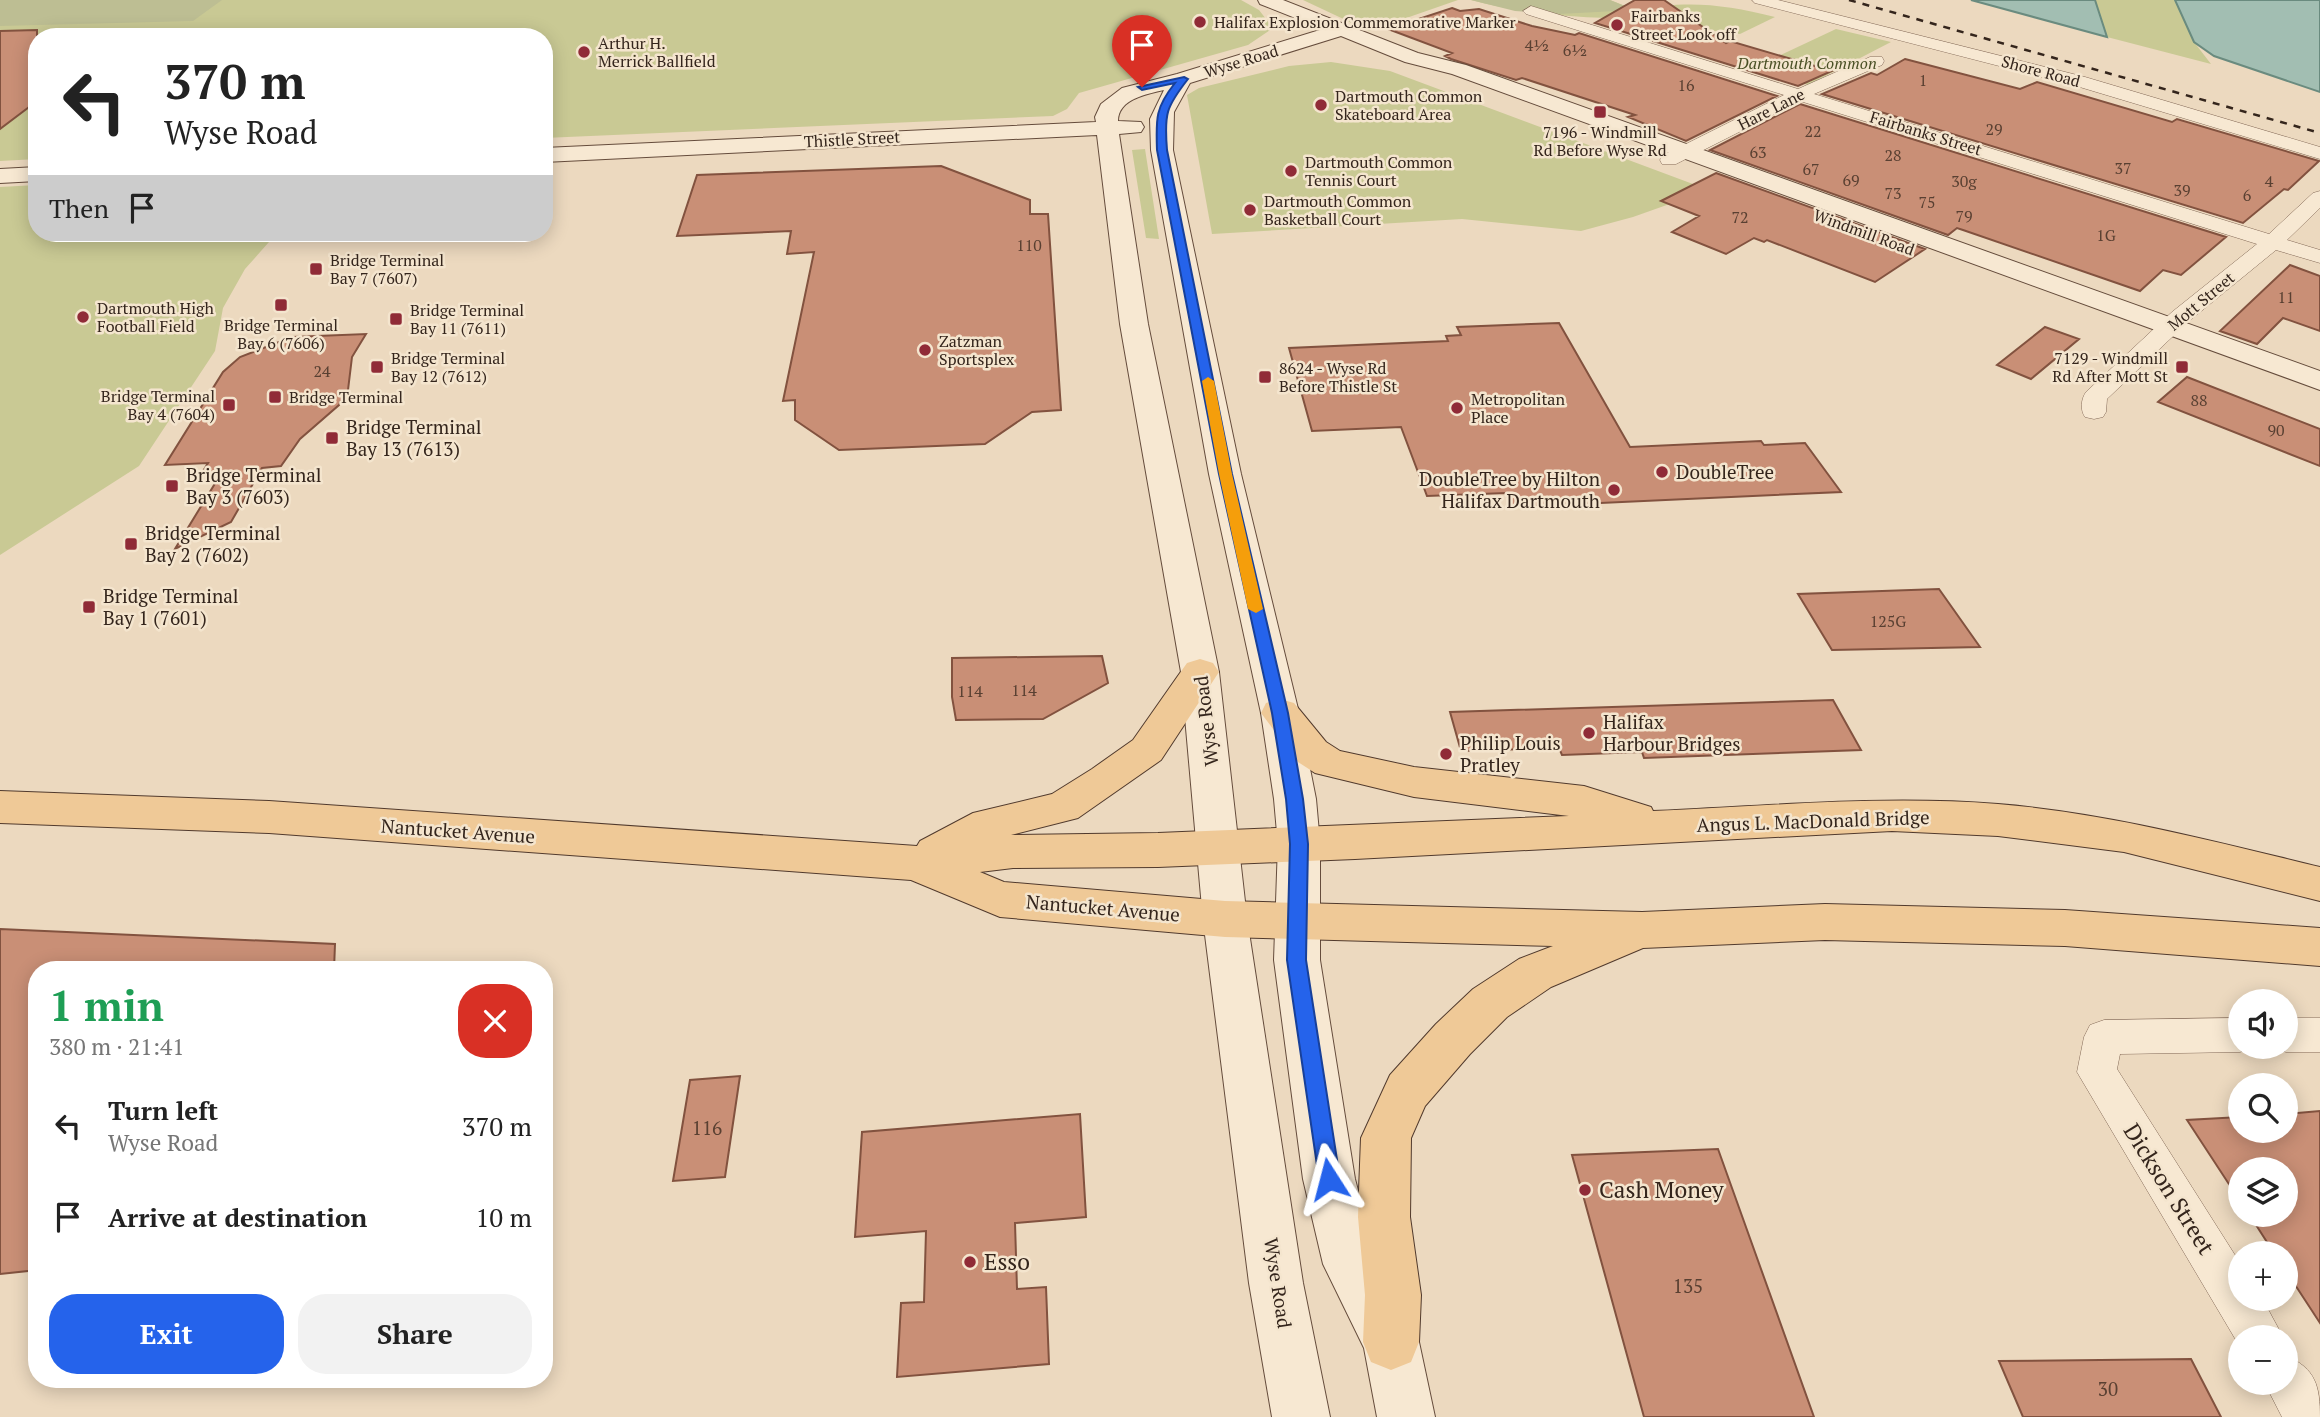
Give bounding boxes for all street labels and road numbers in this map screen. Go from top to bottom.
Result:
street label: Wyse Road [1201,39,1281,83]
street label: Shore Road [1999,50,2083,92]
street label: Hare Lane [1734,83,1808,135]
street label: Fairbanks Street [1867,106,1985,160]
street label: Thistle Street [803,125,901,153]
street label: Windmill Road [1810,204,1918,261]
street label: Mott Street [2163,267,2239,335]
street label: Wyse Road [1187,674,1223,768]
street label: Angus L. MacDonald Bridge [1696,804,1930,837]
street label: Nantucket Avenue [380,813,536,848]
street label: Nantucket Avenue [1025,888,1181,927]
street label: Dickson Street [2117,1117,2222,1261]
street label: Wyse Road [1259,1236,1298,1330]

